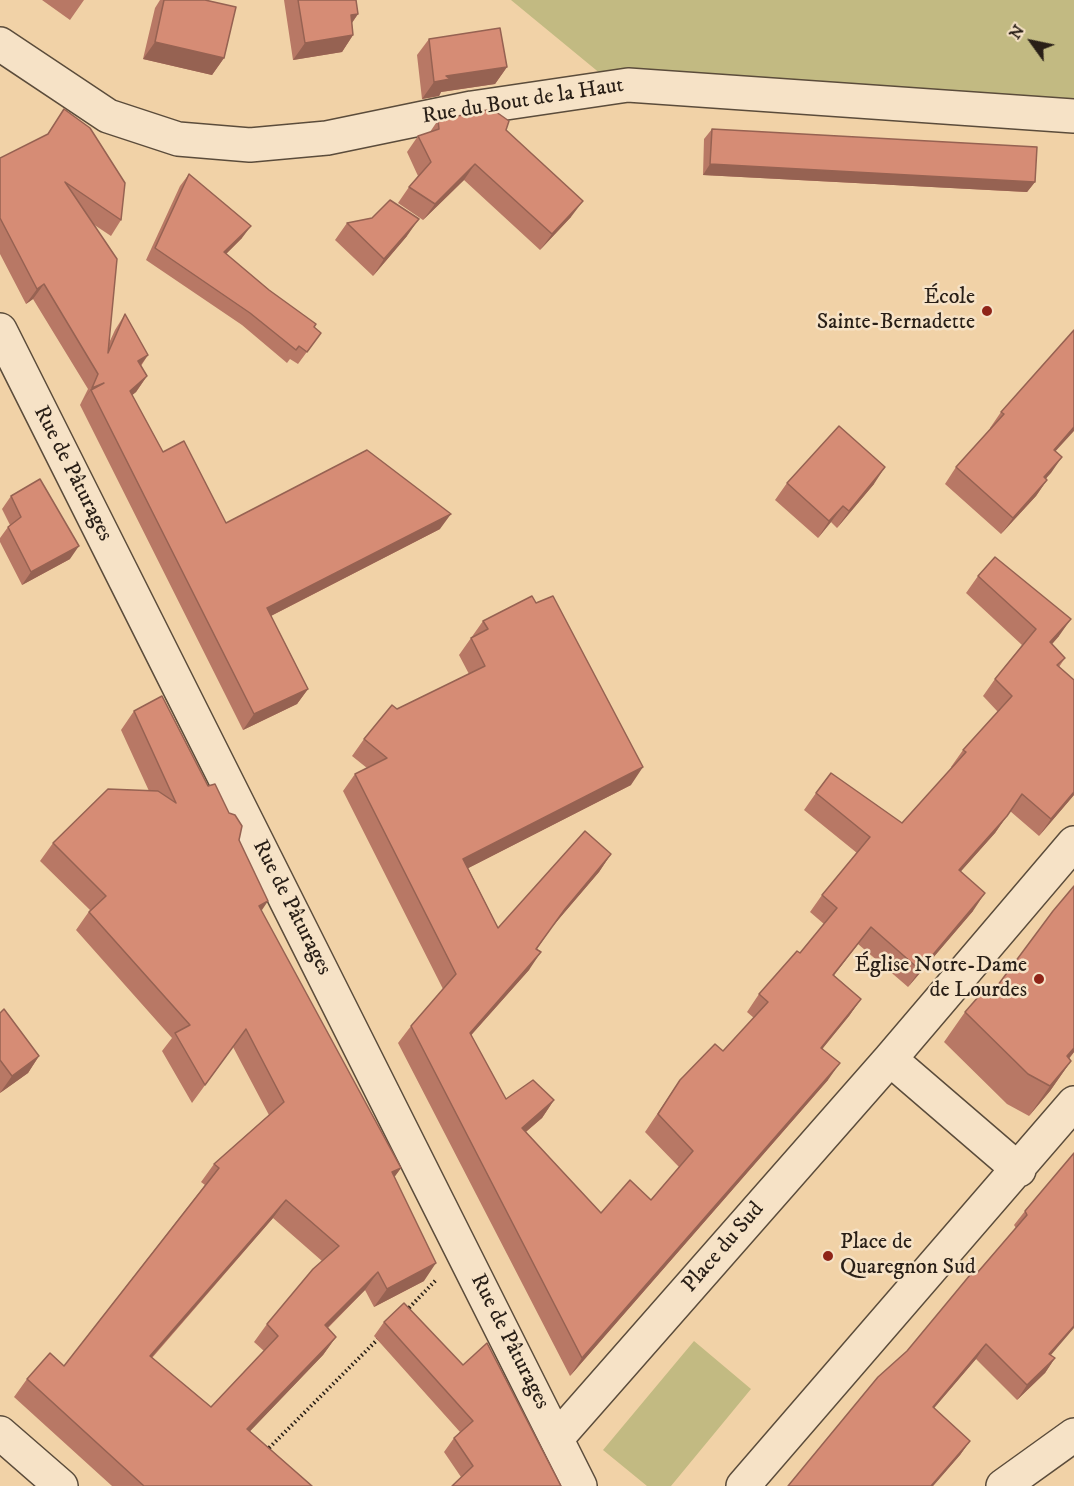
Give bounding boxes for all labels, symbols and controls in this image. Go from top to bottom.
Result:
north arrow [1002,12,1062,72]
text: N [1005,21,1029,43]
street label: Rue du Bout de la Haut [421,73,625,131]
place label: École Sainte-Bernadette [817,285,975,336]
marker: École Sainte-Bernadette [980,304,994,318]
street label: Rue de Pâturages [27,402,117,546]
street label: Rue de Pâturages [246,836,336,980]
place label: Église Notre-Dame de Lourdes [854,953,1027,1004]
marker: Église Notre-Dame de Lourdes [1032,972,1046,986]
street label: Place du Sud [678,1197,770,1299]
place label: Place de Quaregnon Sud [840,1230,976,1282]
marker: Place de Quaregnon Sud [821,1249,835,1263]
street label: Rue de Pâturages [464,1270,554,1414]

